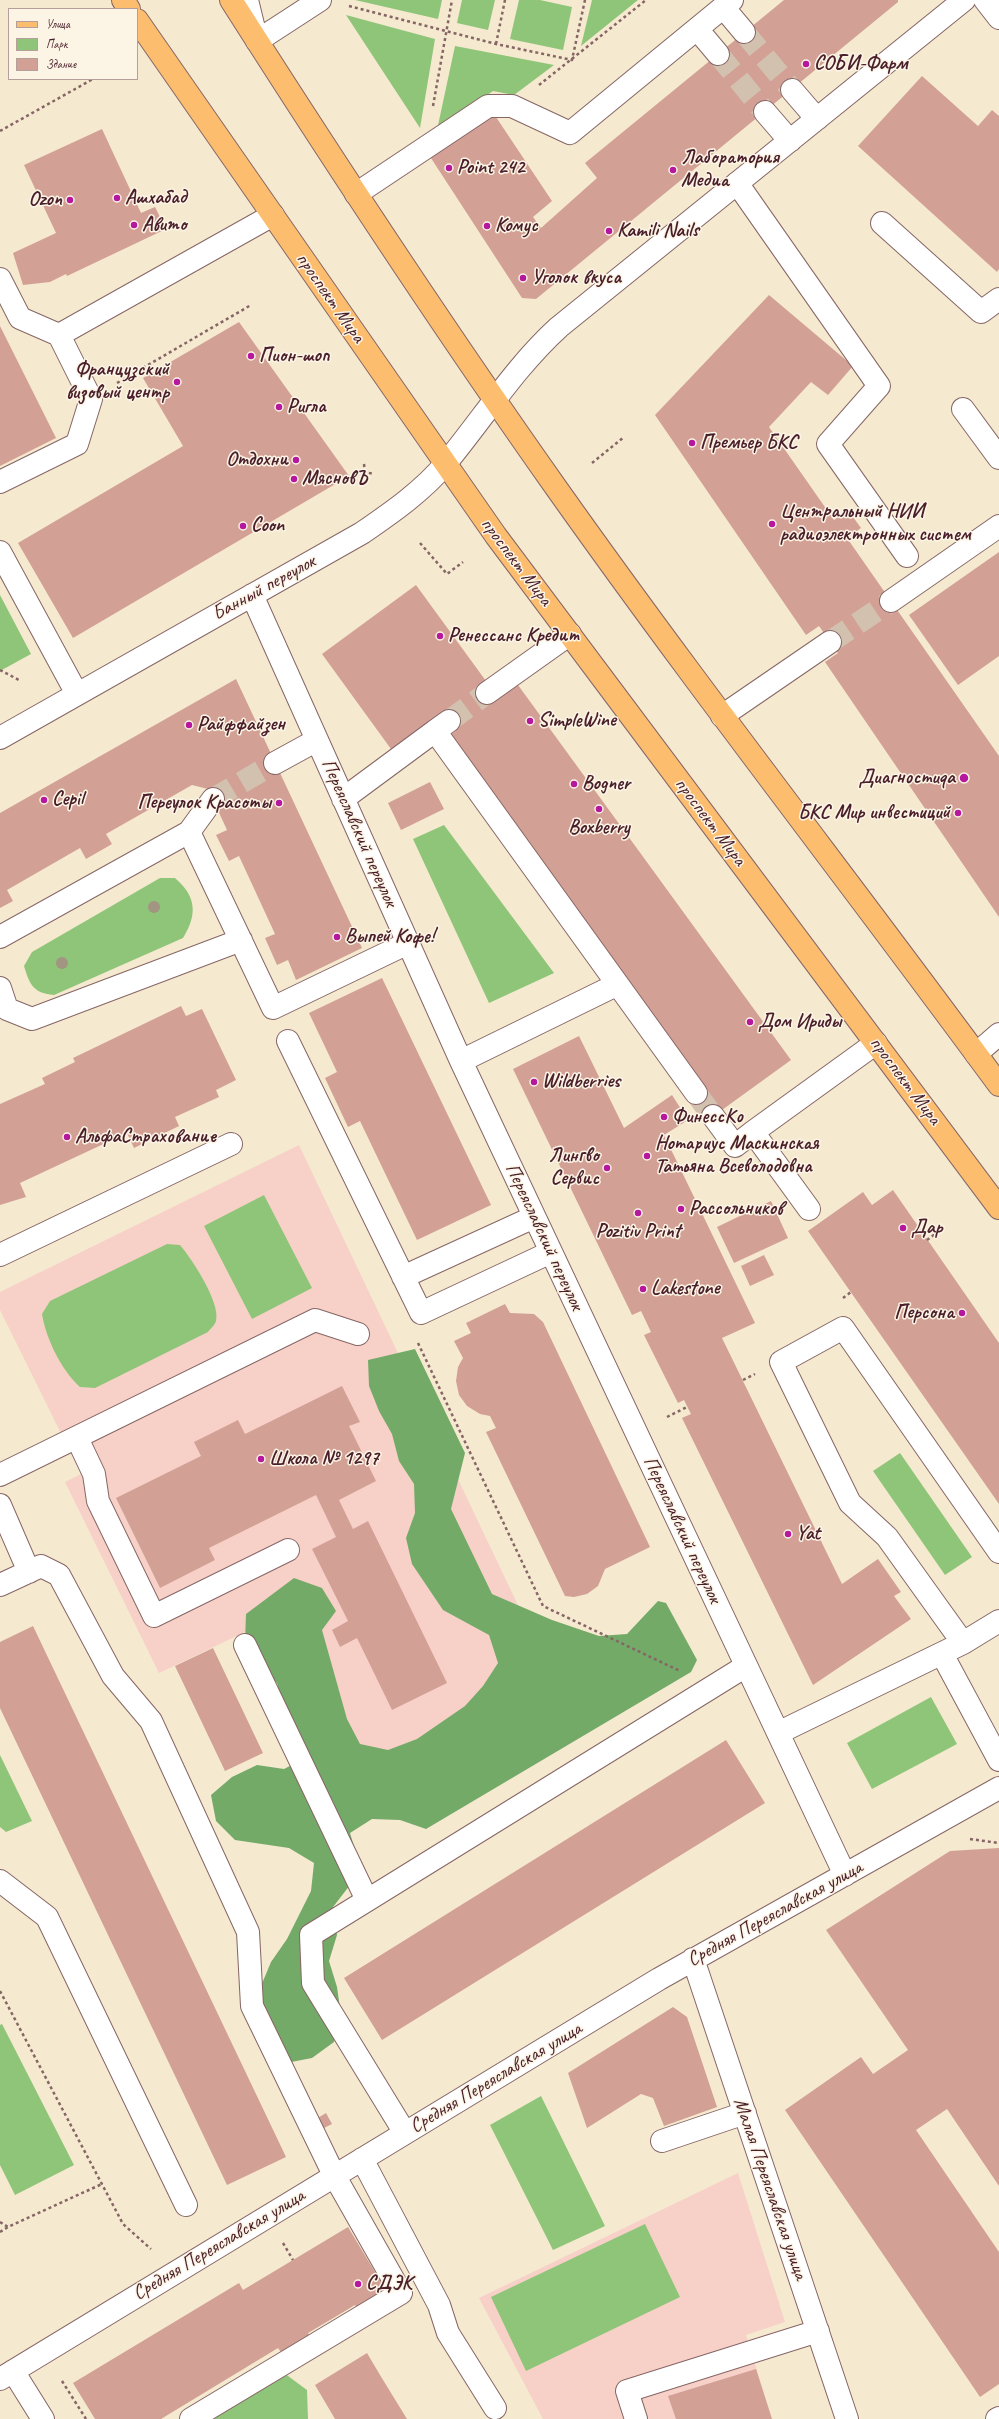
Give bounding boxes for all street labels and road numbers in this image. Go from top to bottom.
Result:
street label: проспект Мира [290,248,370,348]
street label: проспект Мира [475,513,557,611]
street label: Банный переулок [208,550,320,626]
street label: Переяславский переулок [316,755,402,911]
street label: проспект Мира [669,773,751,871]
street label: проспект Мира [864,1032,946,1130]
street label: Переяславский переулок [499,1160,589,1314]
street label: Переяславский переулок [637,1453,727,1607]
street label: Средняя Переяславская улица [683,1856,867,1972]
street label: Средняя Переяславская улица [406,2017,586,2139]
street label: Малая Переяславская улица [728,2095,812,2283]
street label: Средняя Переяславская улица [129,2184,309,2306]

